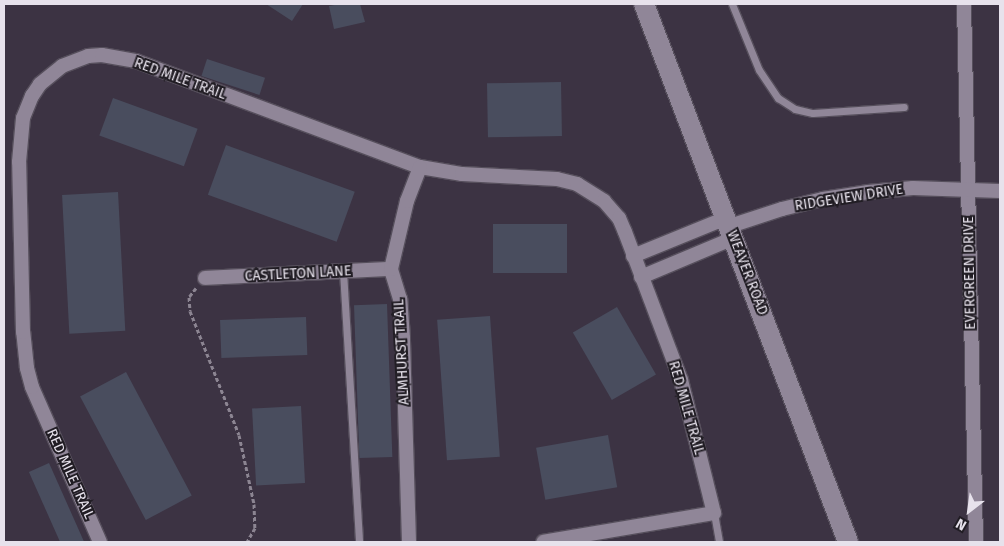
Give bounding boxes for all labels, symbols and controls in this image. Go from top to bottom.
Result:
street label: RED MILE TRAIL [132,55,228,103]
street label: RIDGEVIEW DRIVE [794,181,904,215]
street label: EVERGREEN DRIVE [961,216,979,330]
street label: WEAVER ROAD [723,228,771,318]
street label: CASTLETON LANE [244,263,352,285]
street label: ALMHURST TRAIL [391,299,413,405]
street label: RED MILE TRAIL [665,359,707,457]
street label: RED MILE TRAIL [43,426,97,522]
north arrow [944,486,994,536]
text: N [953,515,970,534]

